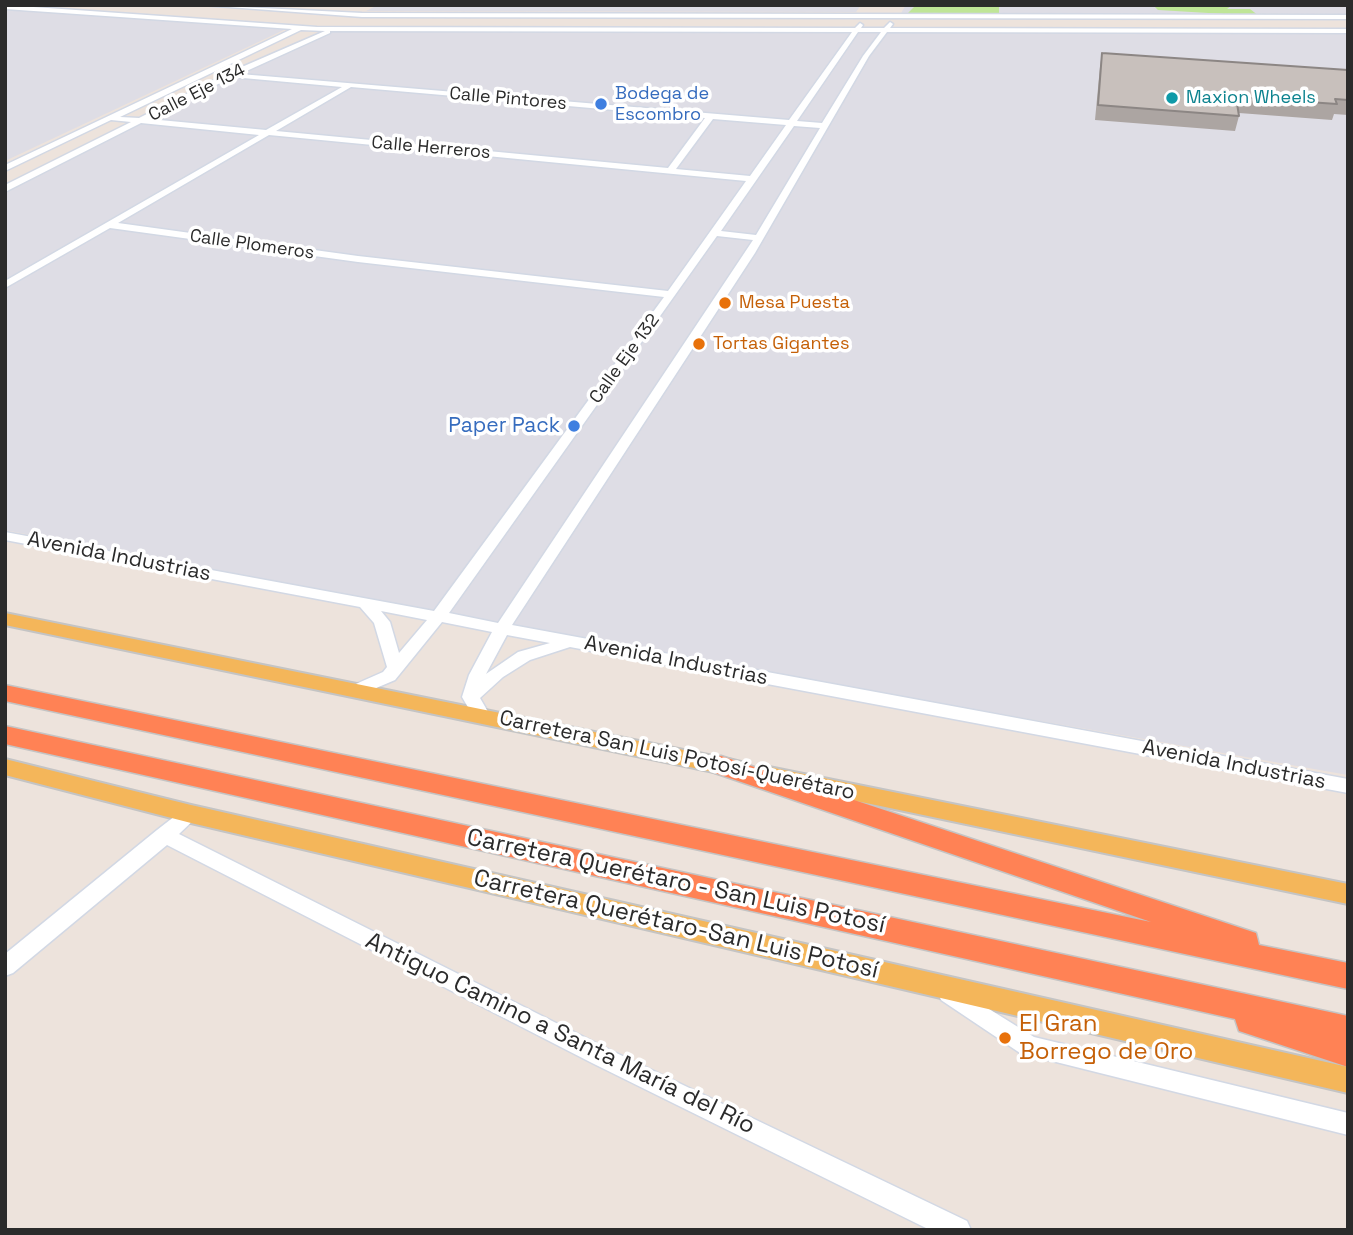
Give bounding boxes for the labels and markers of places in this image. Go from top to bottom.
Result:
place label: Bodega de Escombro [615,83,709,126]
place label: Maxion Wheels [1186,87,1316,109]
marker: Maxion Wheels [1164,90,1180,106]
marker: Bodega de Escombro [593,96,609,112]
place label: Mesa Puesta [739,292,850,314]
marker: Mesa Puesta [717,295,733,311]
place label: Tortas Gigantes [713,333,849,355]
marker: Tortas Gigantes [691,336,707,352]
place label: Paper Pack [448,413,560,439]
marker: Paper Pack [566,418,582,434]
place label: El Gran Borrego de Oro [1019,1010,1193,1066]
marker: El Gran Borrego de Oro [997,1030,1013,1046]

